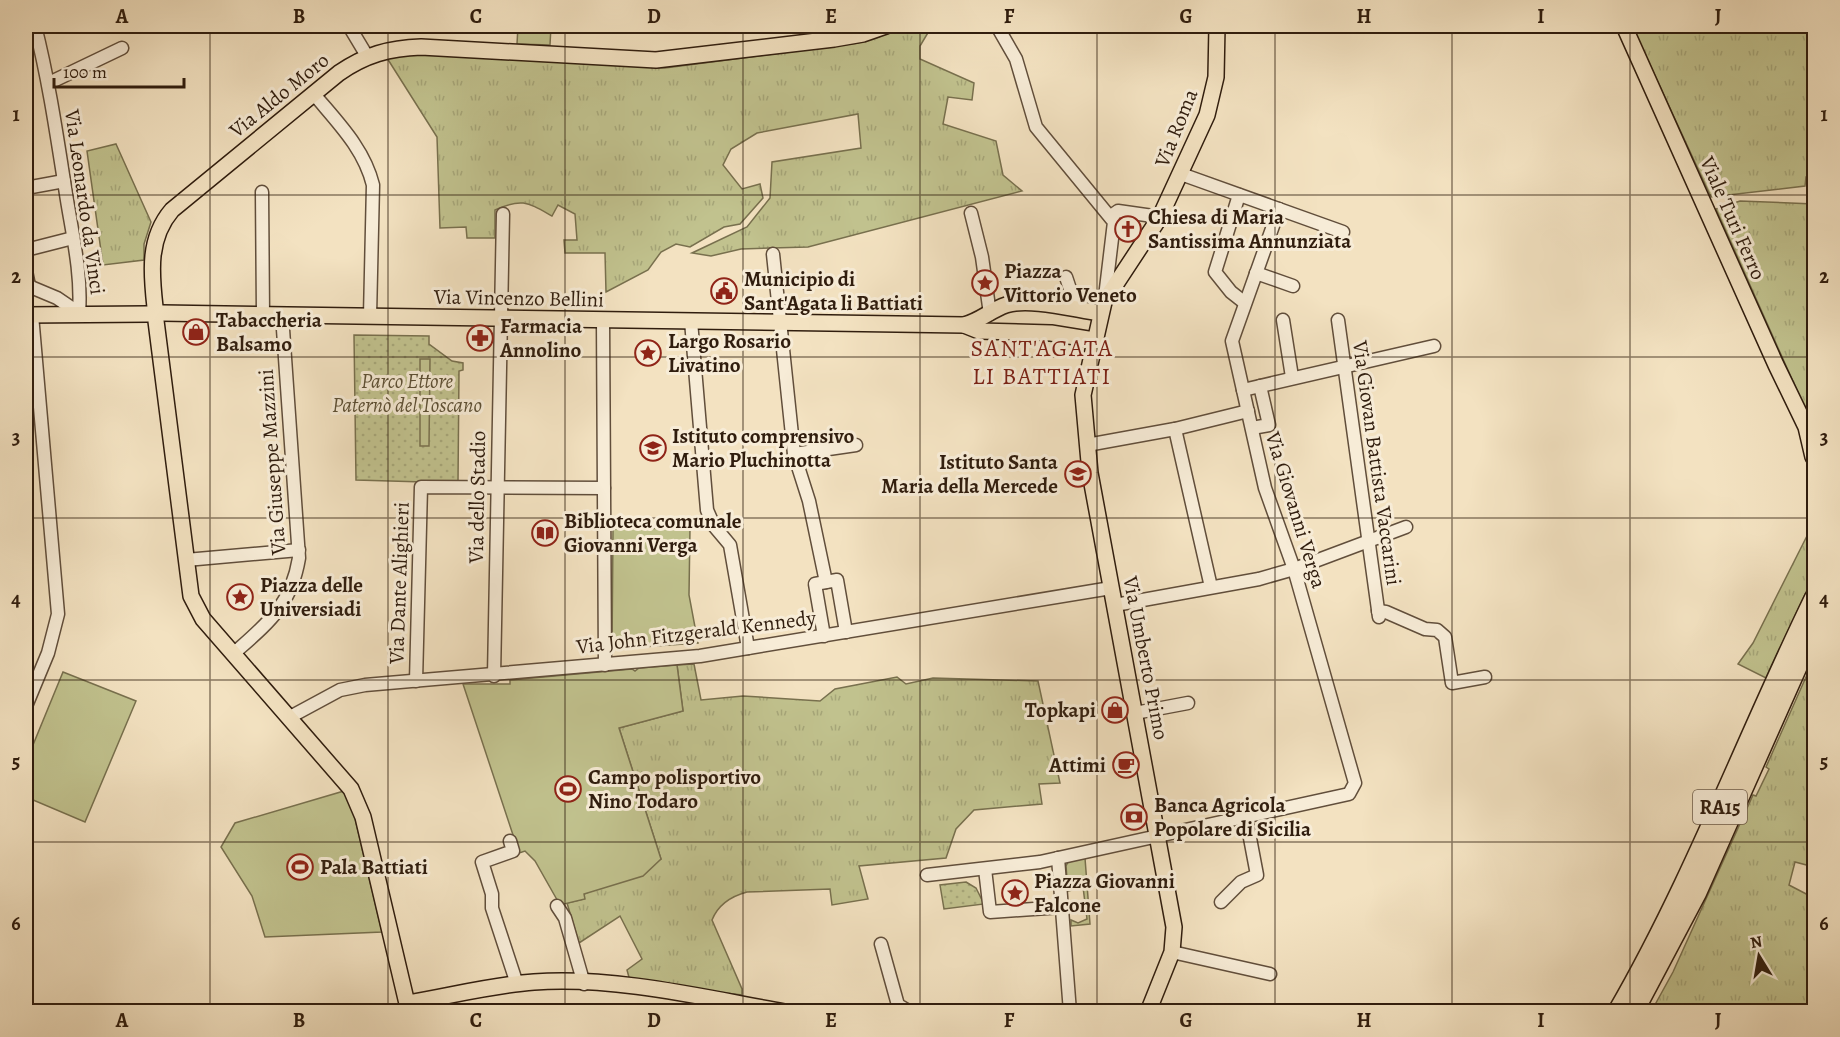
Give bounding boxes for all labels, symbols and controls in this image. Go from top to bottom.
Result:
text: A [115,3,129,30]
text: B [293,3,305,30]
text: C [470,3,482,30]
text: D [647,3,661,30]
text: E [825,3,837,30]
text: F [1004,3,1015,30]
text: G [1179,3,1193,30]
text: H [1357,3,1372,30]
text: I [1537,3,1545,30]
text: J [1715,3,1722,30]
street label: Via Aldo Moro [222,46,335,145]
scale bar [54,51,184,89]
text: 100 m [63,60,107,84]
street label: Via Roma [1147,85,1204,172]
text: 1 [12,101,20,128]
text: 1 [1820,101,1828,128]
street label: Via Leonardo da Vinci [58,107,112,297]
street label: Viale Turi Ferro [1693,151,1773,284]
place label: Chiesa di Maria Santissima Annunziata [1148,203,1352,255]
church icon: Chiesa di Maria Santissima Annunziata [1113,214,1143,244]
place label: Piazza Vittorio Veneto [1003,257,1137,309]
text: 2 [11,263,21,290]
text: 2 [1819,263,1829,290]
place label: Municipio di Sant'Agata li Battiati [744,265,923,317]
place icon: Piazza Vittorio Veneto [970,268,1000,298]
public building icon: Municipio di Sant'Agata li Battiati [709,276,739,306]
street label: Via Vincenzo Bellini [433,282,604,313]
place label: Tabaccheria Balsamo [216,306,323,358]
place label: Farmacia Annolino [499,312,583,364]
shop icon: Tabaccheria Balsamo [181,317,211,347]
pharmacy icon: Farmacia Annolino [465,323,495,353]
place label: Largo Rosario Livatino [668,327,791,379]
district label: SANT'AGATA LI BATTIATI [970,332,1114,392]
place icon: Largo Rosario Livatino [633,338,663,368]
street label: Via Giovan Battista Vaccarini [1346,338,1408,587]
park label: Parco Ettore Paternò del Toscano [332,367,482,419]
street label: Via Giuseppe Mazzini [252,368,293,557]
place label: Istituto comprensivo Mario Pluchinotta [672,422,855,474]
text: 3 [12,424,20,451]
text: 3 [1820,424,1828,451]
street label: Via Giovanni Verga [1259,427,1333,592]
street label: Via dello Stadio [462,430,492,565]
school or university icon: Istituto comprensivo Mario Pluchinotta [638,433,668,463]
place label: Istituto Santa Maria della Mercede [881,448,1059,500]
school or university icon: Istituto Santa Maria della Mercede [1063,459,1093,489]
street label: Via Dante Alighieri [382,501,416,666]
place label: Biblioteca comunale Giovanni Verga [564,507,742,559]
library icon: Biblioteca comunale Giovanni Verga [530,518,560,548]
place label: Piazza delle Universiadi [260,571,363,623]
street label: Via Umberto Primo [1116,573,1176,742]
place icon: Piazza delle Universiadi [225,582,255,612]
text: 4 [11,586,21,613]
text: 4 [1819,586,1829,613]
street label: Via John Fitzgerald Kennedy [574,603,818,661]
shop icon: Topkapi [1100,695,1130,725]
place label: Topkapi [1025,696,1096,724]
text: 5 [12,748,20,775]
text: 5 [1820,748,1828,775]
cafe icon: Attimi [1111,750,1141,780]
place label: Attimi [1048,751,1106,779]
place label: Campo polisportivo Nino Todaro [588,763,761,815]
sports icon: Campo polisportivo Nino Todaro [553,774,583,804]
road number: RA15 [1693,790,1747,824]
place label: Banca Agricola Popolare di Sicilia [1154,791,1312,843]
bank icon: Banca Agricola Popolare di Sicilia [1119,802,1149,832]
sports icon: Pala Battiati [285,852,315,882]
place label: Pala Battiati [320,853,428,881]
place label: Piazza Giovanni Falcone [1034,867,1175,919]
place icon: Piazza Giovanni Falcone [1000,878,1030,908]
text: 6 [11,910,21,937]
text: 6 [1819,910,1829,937]
north arrow [1729,926,1789,986]
text: N [1749,930,1764,954]
text: A [115,1007,129,1034]
text: B [293,1007,305,1034]
text: C [470,1007,482,1034]
text: D [647,1007,661,1034]
text: E [825,1007,837,1034]
text: F [1004,1007,1015,1034]
text: G [1179,1007,1193,1034]
text: H [1357,1007,1372,1034]
text: I [1537,1007,1545,1034]
text: J [1715,1007,1722,1034]

